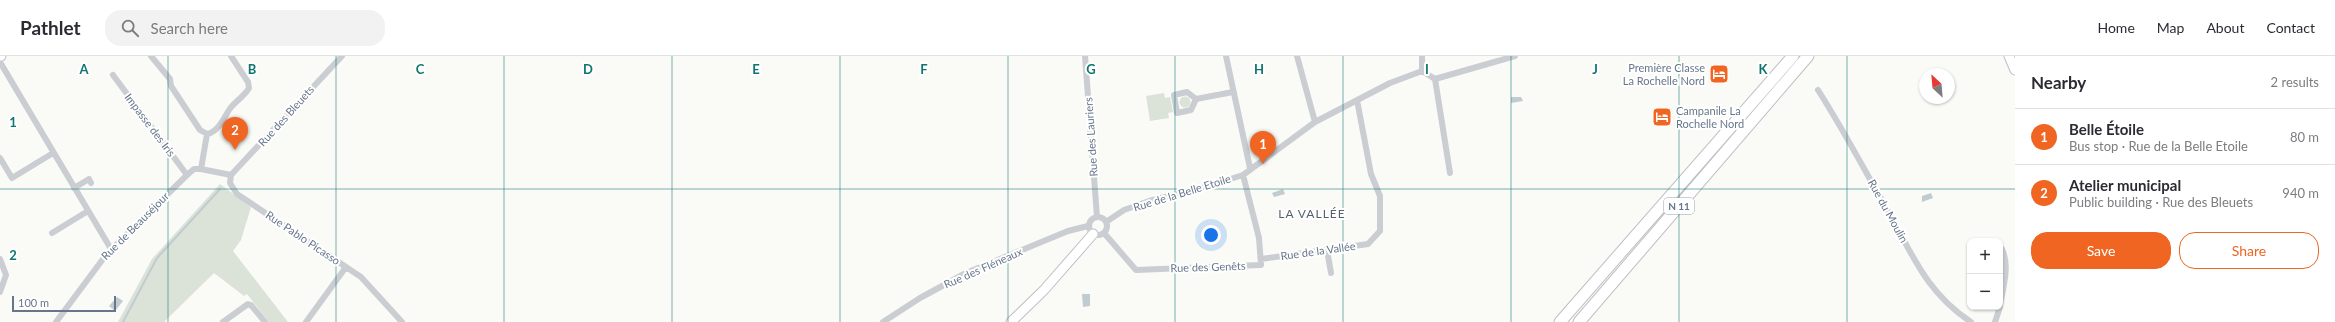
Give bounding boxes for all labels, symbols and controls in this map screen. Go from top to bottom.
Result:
search box [105,10,385,46]
text: Pathlet [20,16,81,39]
icon: search [119,17,141,39]
text: Search here [151,19,228,37]
text: Home [2097,19,2135,36]
text: Map [2157,19,2184,36]
text: About [2206,19,2244,36]
text: Contact [2266,19,2315,36]
text: A [78,61,89,77]
text: B [248,61,257,77]
text: C [416,61,425,77]
text: D [583,61,593,77]
text: E [752,61,760,77]
text: F [920,61,928,77]
text: G [1086,61,1096,77]
text: H [1254,61,1264,77]
text: I [1425,61,1429,77]
text: J [1592,61,1598,77]
place label: Première Classe La Rochelle Nord [1623,61,1705,87]
text: K [1759,61,1769,77]
hotel icon: Première Classe La Rochelle Nord [1708,63,1730,85]
north arrow [1919,68,1955,104]
text: Nearby [2031,72,2086,93]
text: 2 results [2271,74,2319,90]
street label: Rue des Bleuets [255,83,316,149]
street label: Impasse des Iris [122,91,179,159]
street label: Rue des Lauriers [1081,97,1100,177]
place label: Campanile La Rochelle Nord [1676,104,1744,130]
hotel icon: Campanile La Rochelle Nord [1651,106,1673,128]
text: 1 [9,114,17,130]
pin: 2 [222,117,248,150]
text: Belle Étoile [2069,120,2144,138]
text: 1 [2040,129,2048,145]
text: 80 m [2290,129,2319,145]
pin: 1 [1250,131,1276,164]
text: Bus stop · Rue de la Belle Etoile [2069,138,2248,154]
street label: Rue de la Belle Etoile [1132,171,1232,214]
text: Atelier municipal [2069,176,2181,194]
street label: Rue du Moulin [1866,177,1911,245]
text: 2 [2040,185,2048,201]
text: 940 m [2282,185,2319,201]
street label: Rue de Beauséjour [98,189,171,262]
text: Public building · Rue des Bleuets [2069,194,2253,210]
road number: N 11 [1664,198,1694,214]
district label: LA VALLÉE [1278,206,1346,221]
street label: Rue Pablo Picasso [264,208,343,267]
your location [1201,225,1221,245]
button: Save [2031,232,2171,269]
button: Share [2179,232,2319,269]
map controls [1967,238,2003,310]
button: + [1967,238,2003,274]
street label: Rue de la Vallée [1280,239,1356,262]
street label: Rue des Fléneaux [942,244,1025,291]
text: 2 [9,247,17,263]
street label: Rue des Genêts [1170,259,1246,274]
button: − [1967,274,2003,310]
scale bar [12,294,116,313]
text: 100 m [18,296,49,309]

